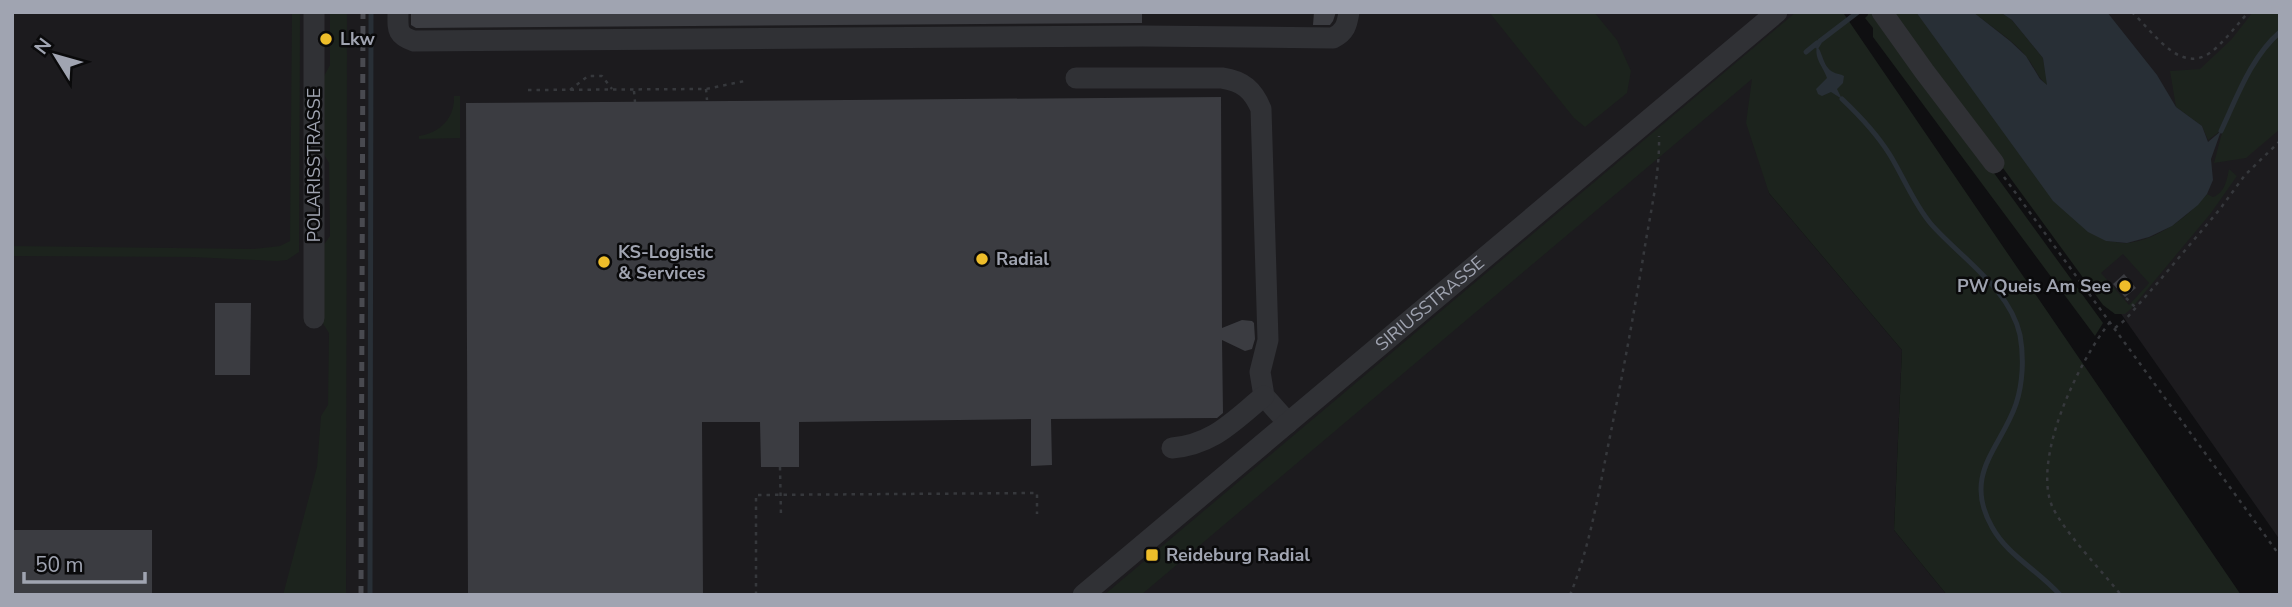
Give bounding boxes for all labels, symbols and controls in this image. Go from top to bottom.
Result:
north arrow [21,21,91,91]
place label: Lkw [340,27,375,51]
marker: Lkw [318,31,334,47]
text: N [29,33,58,60]
street label: POLARISSTRASSE [302,88,326,242]
place label: KS-Logistic & Services [618,240,714,285]
place label: Radial [996,247,1049,271]
marker: Radial [974,251,990,267]
street label: SIRIUSSTRASSE [1370,251,1490,356]
marker: KS-Logistic & Services [596,254,612,270]
place label: PW Queis Am See [1957,274,2111,298]
marker: PW Queis Am See [2117,278,2133,294]
scale bar [24,540,145,584]
place label: Reideburg Radial [1166,543,1310,567]
marker: Reideburg Radial [1144,547,1160,563]
text: 50 m [35,551,84,579]

